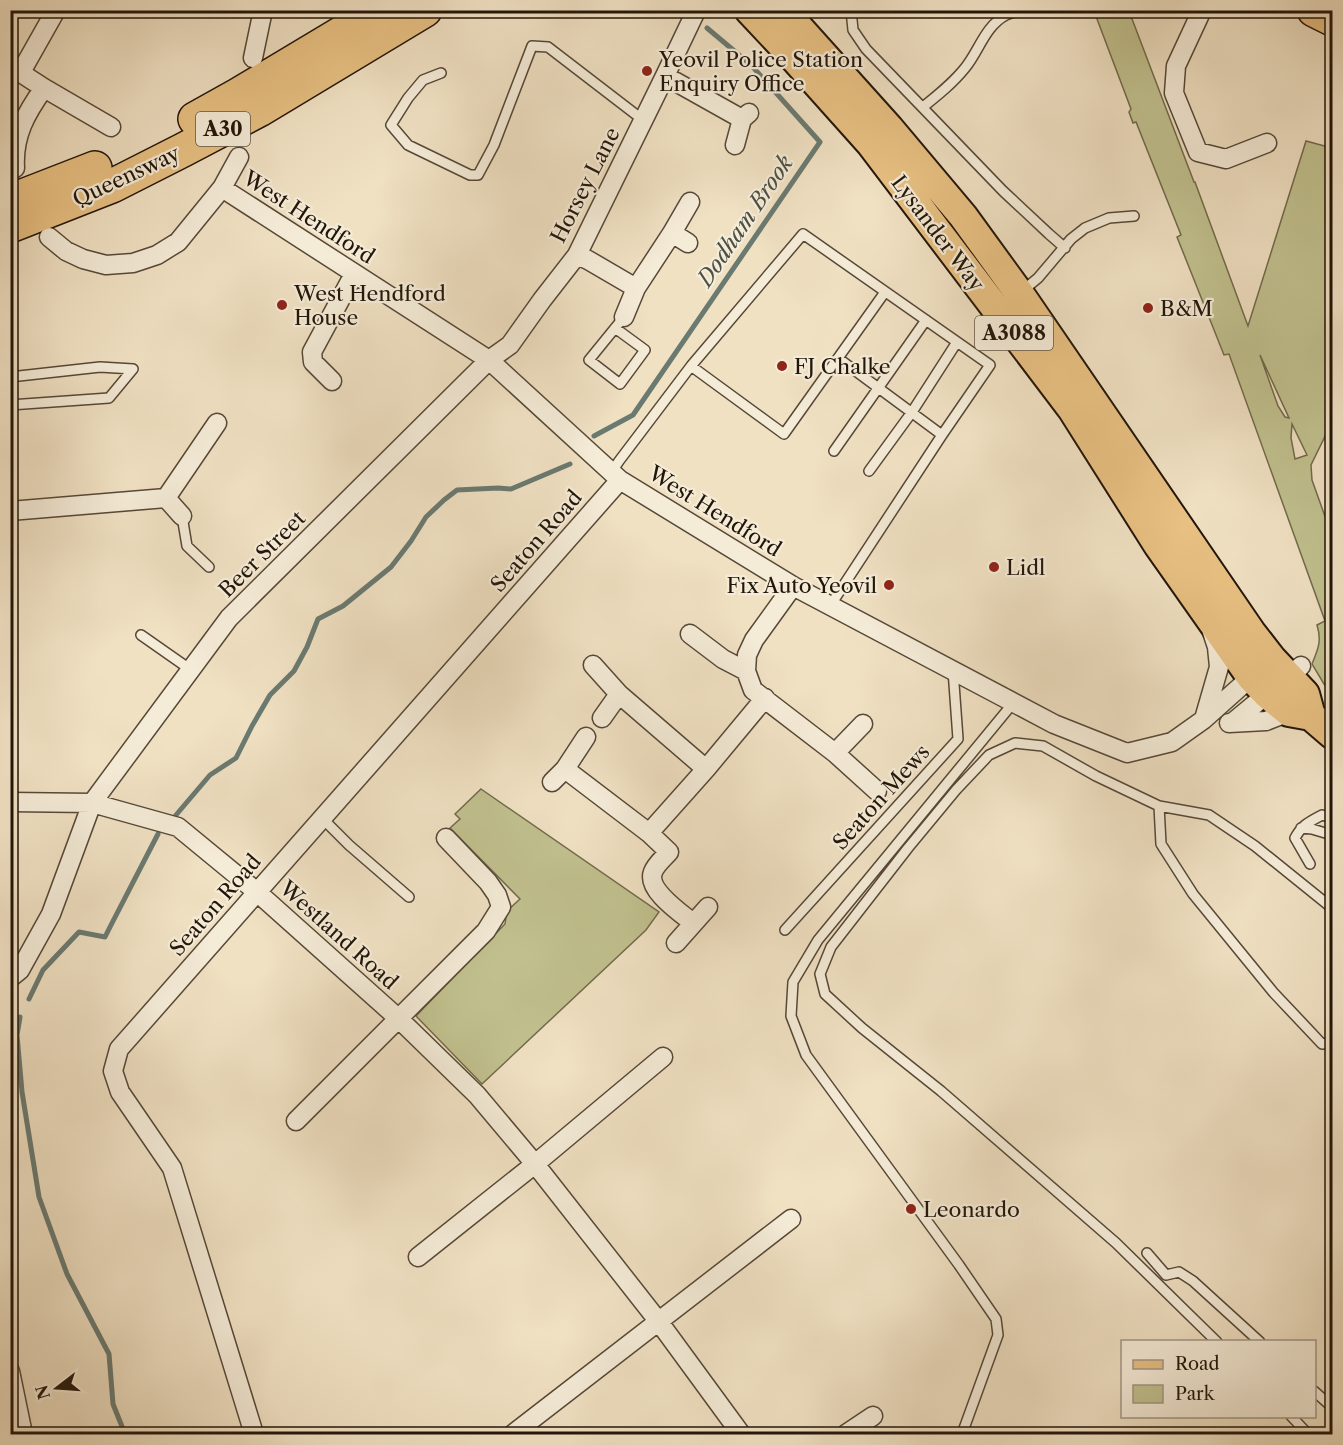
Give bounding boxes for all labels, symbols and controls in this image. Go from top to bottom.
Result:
place label: Yeovil Police Station Enquiry Office [658,47,863,96]
marker: Yeovil Police Station Enquiry Office [640,64,654,78]
road number: A30 [196,112,250,146]
street label: Horsey Lane [545,123,625,247]
street label: Queensway [69,140,184,212]
water label: Dodham Brook [690,150,799,293]
street label: West Hendford [238,165,380,269]
street label: Lysander Way [886,170,990,296]
place label: West Hendford House [293,281,446,330]
place label: B&M [1160,296,1213,321]
marker: West Hendford House [275,298,289,312]
marker: B&M [1141,301,1155,315]
road number: A3088 [975,316,1053,350]
place label: FJ Chalke [794,354,891,379]
marker: FJ Chalke [775,359,789,373]
street label: West Hendford [643,460,786,562]
street label: Seaton Road [485,485,587,597]
street label: Beer Street [214,505,311,602]
place label: Lidl [1006,555,1045,580]
marker: Lidl [987,560,1001,574]
place label: Fix Auto Yeovil [726,573,877,598]
marker: Fix Auto Yeovil [882,578,896,592]
street label: Seaton Mews [827,739,935,855]
street label: Seaton Road [164,849,266,961]
street label: Westland Road [274,875,403,995]
place label: Leonardo [923,1197,1020,1222]
marker: Leonardo [904,1202,918,1216]
legend [1121,1340,1316,1418]
text: Road [1175,1353,1220,1375]
north arrow [27,1358,87,1418]
text: N [31,1383,54,1402]
text: Park [1175,1383,1216,1405]

